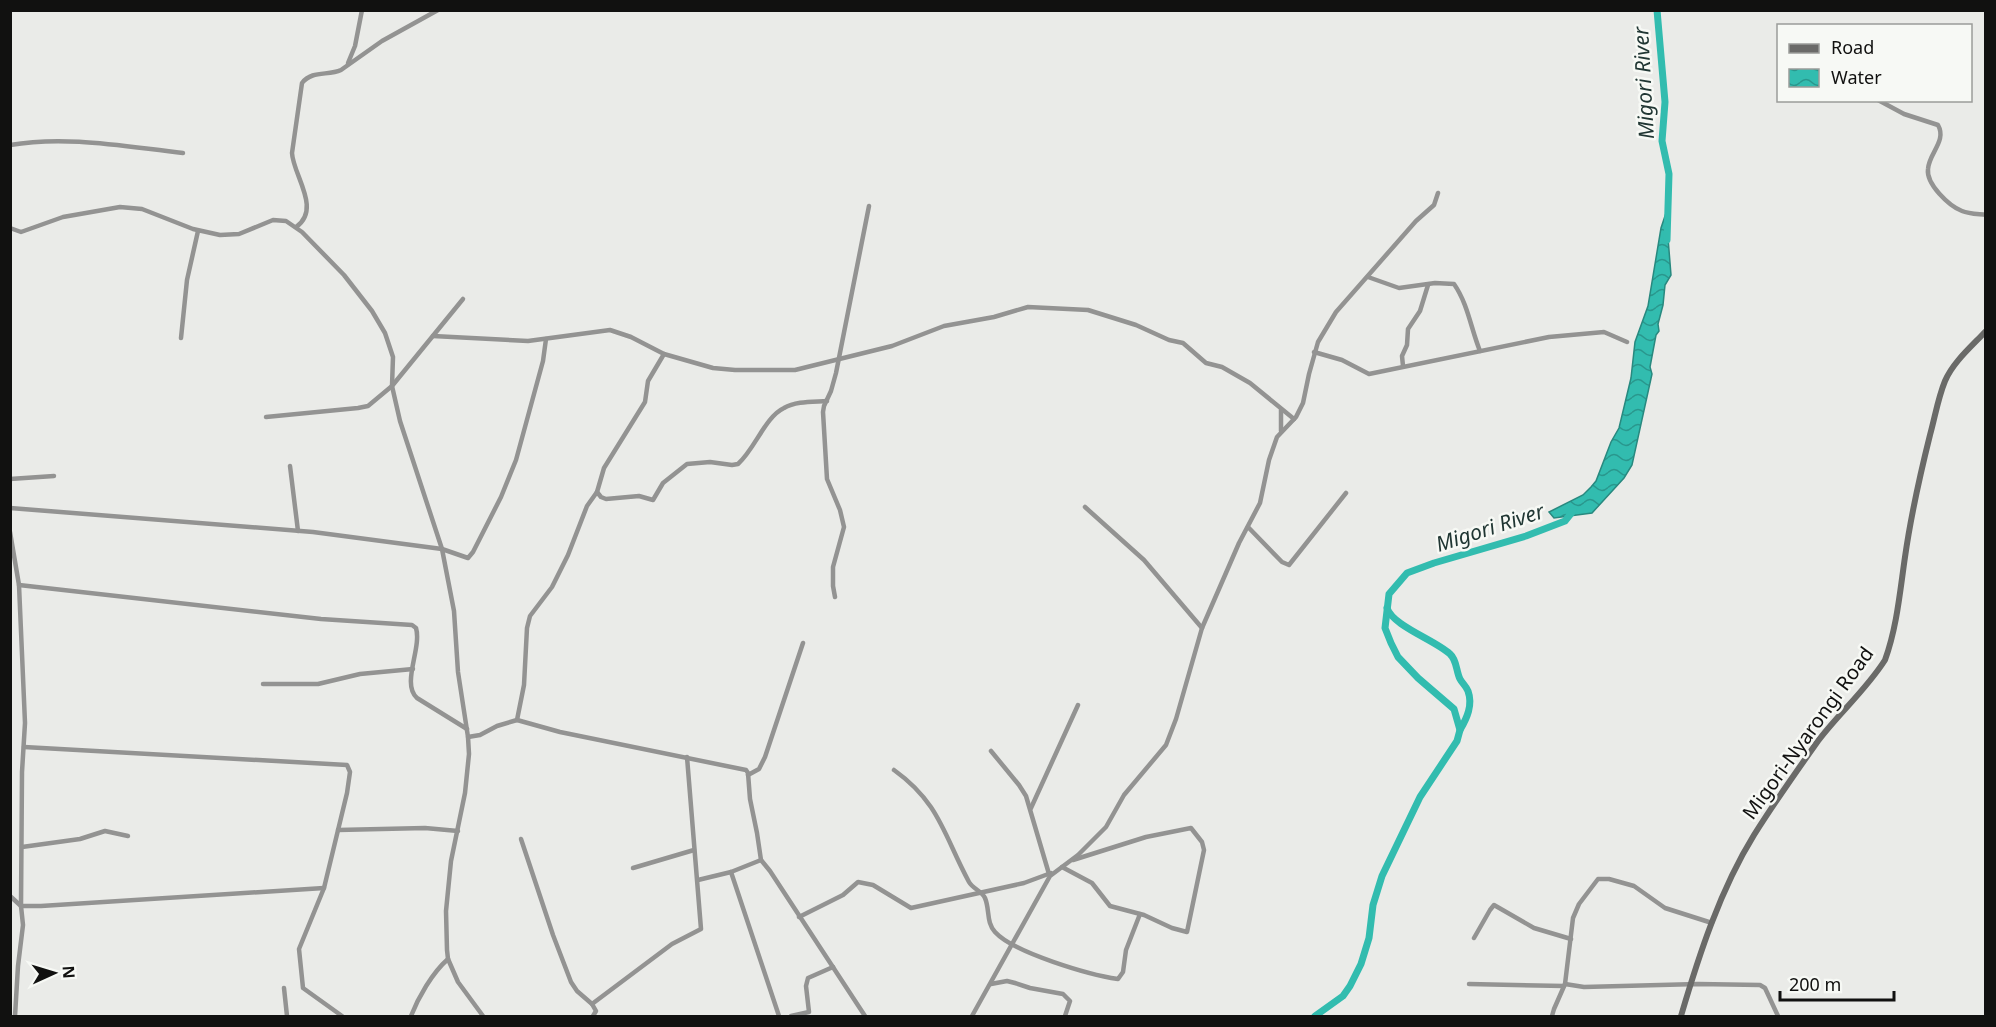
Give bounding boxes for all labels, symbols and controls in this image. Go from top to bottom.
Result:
legend [1777,24,1972,102]
water label: Migori River [1626,25,1660,140]
text: Road [1831,35,1874,59]
text: Water [1831,65,1882,89]
water label: Migori River [1432,496,1549,558]
street label: Migori-Nyarongi Road [1736,641,1879,824]
north arrow [24,943,84,1003]
scale bar [1780,964,1894,1002]
text: N [58,965,80,979]
text: 200 m [1789,972,1841,996]

